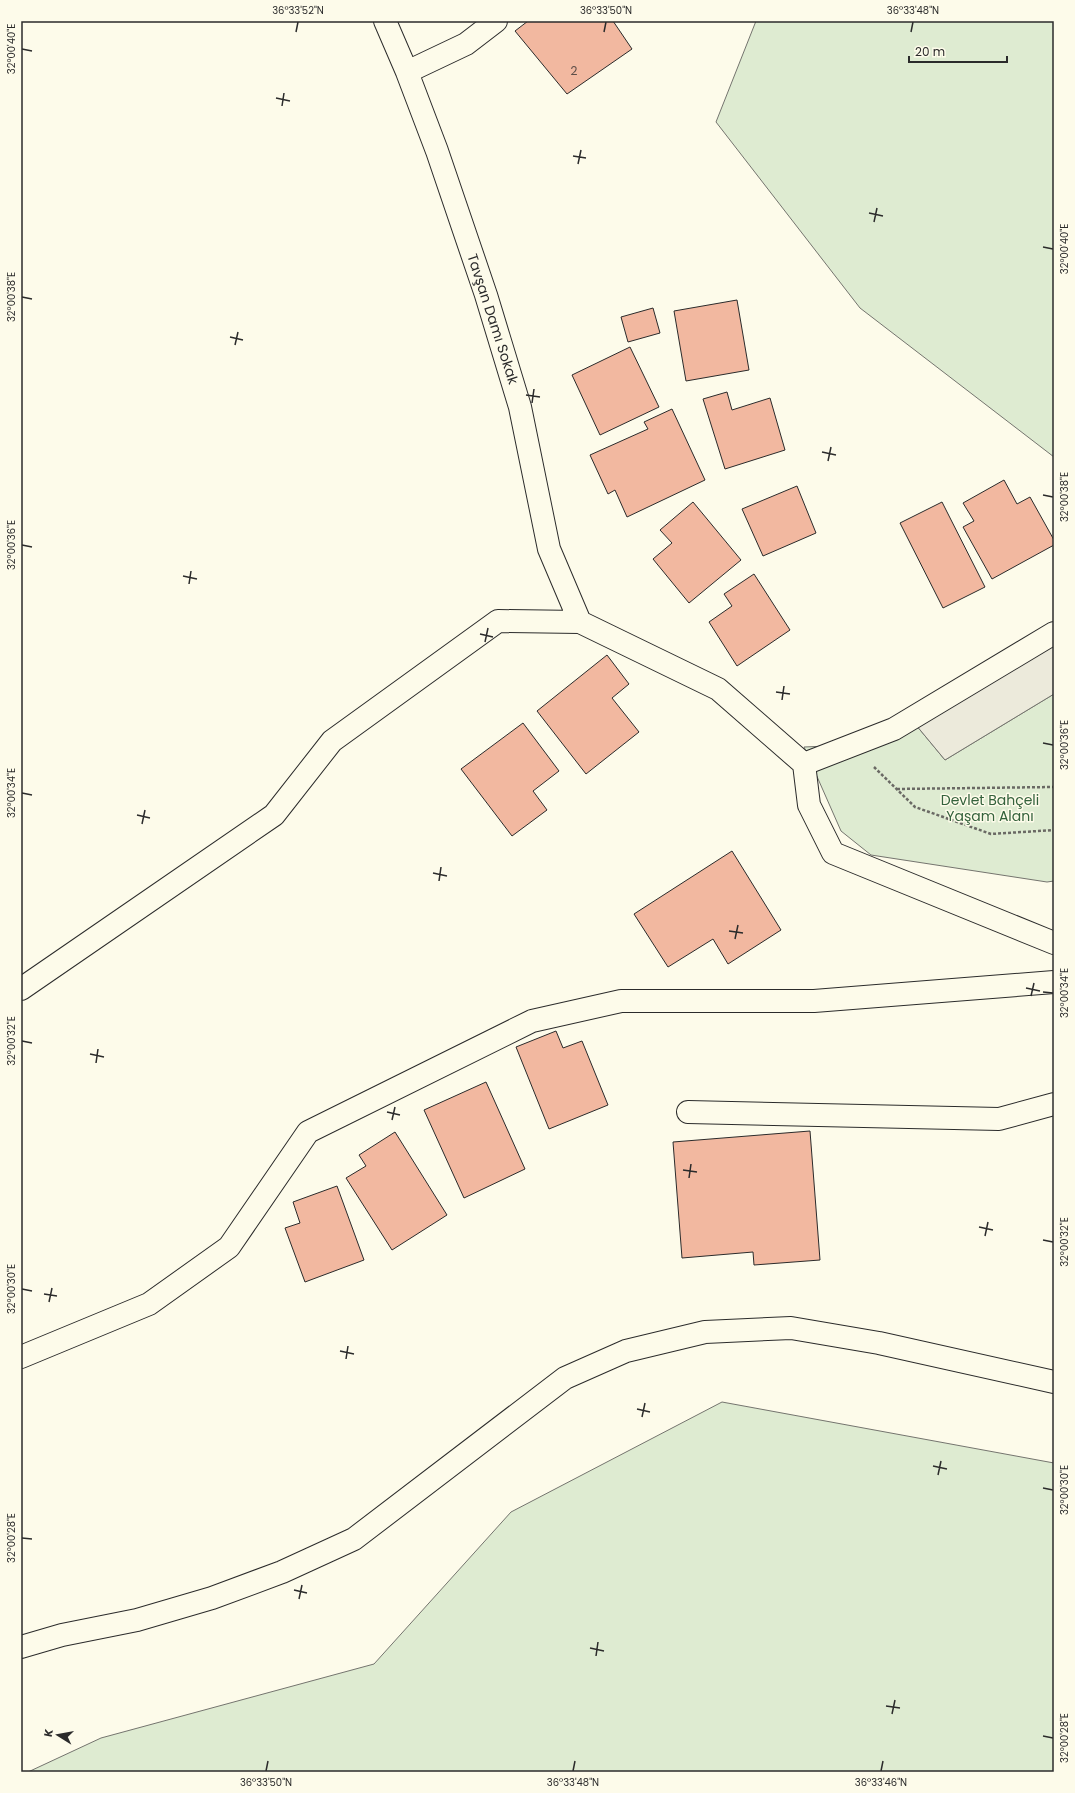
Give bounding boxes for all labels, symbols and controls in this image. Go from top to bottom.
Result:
text: 36°33'52"N [272,3,324,18]
text: 36°33'50"N [580,3,632,18]
text: 36°33'48"N [887,3,939,18]
text: 32°00'40"E [4,24,19,74]
scale bar [909,38,1007,64]
text: 20 m [915,43,945,60]
house number: 2 [571,62,578,79]
text: 32°00'40"E [1057,224,1072,274]
street label: Tavşan Damı Sokak [462,251,524,388]
text: 32°00'38"E [4,272,19,322]
text: 32°00'38"E [1057,472,1072,522]
text: 32°00'36"E [4,520,19,570]
text: 32°00'36"E [1057,720,1072,770]
text: 32°00'34"E [4,768,19,818]
park label: Devlet Bahçeli Yaşam Alanı [941,790,1039,826]
text: 32°00'34"E [1057,968,1072,1018]
text: 32°00'32"E [4,1016,19,1066]
text: 32°00'32"E [1057,1217,1072,1267]
text: 32°00'30"E [4,1264,19,1314]
text: 32°00'30"E [1057,1465,1072,1515]
text: 32°00'28"E [4,1513,19,1563]
text: 32°00'28"E [1057,1713,1072,1763]
north arrow [38,1715,78,1755]
text: K [40,1727,57,1738]
text: 36°33'50"N [240,1775,292,1790]
text: 36°33'48"N [547,1775,599,1790]
text: 36°33'46"N [855,1775,907,1790]

